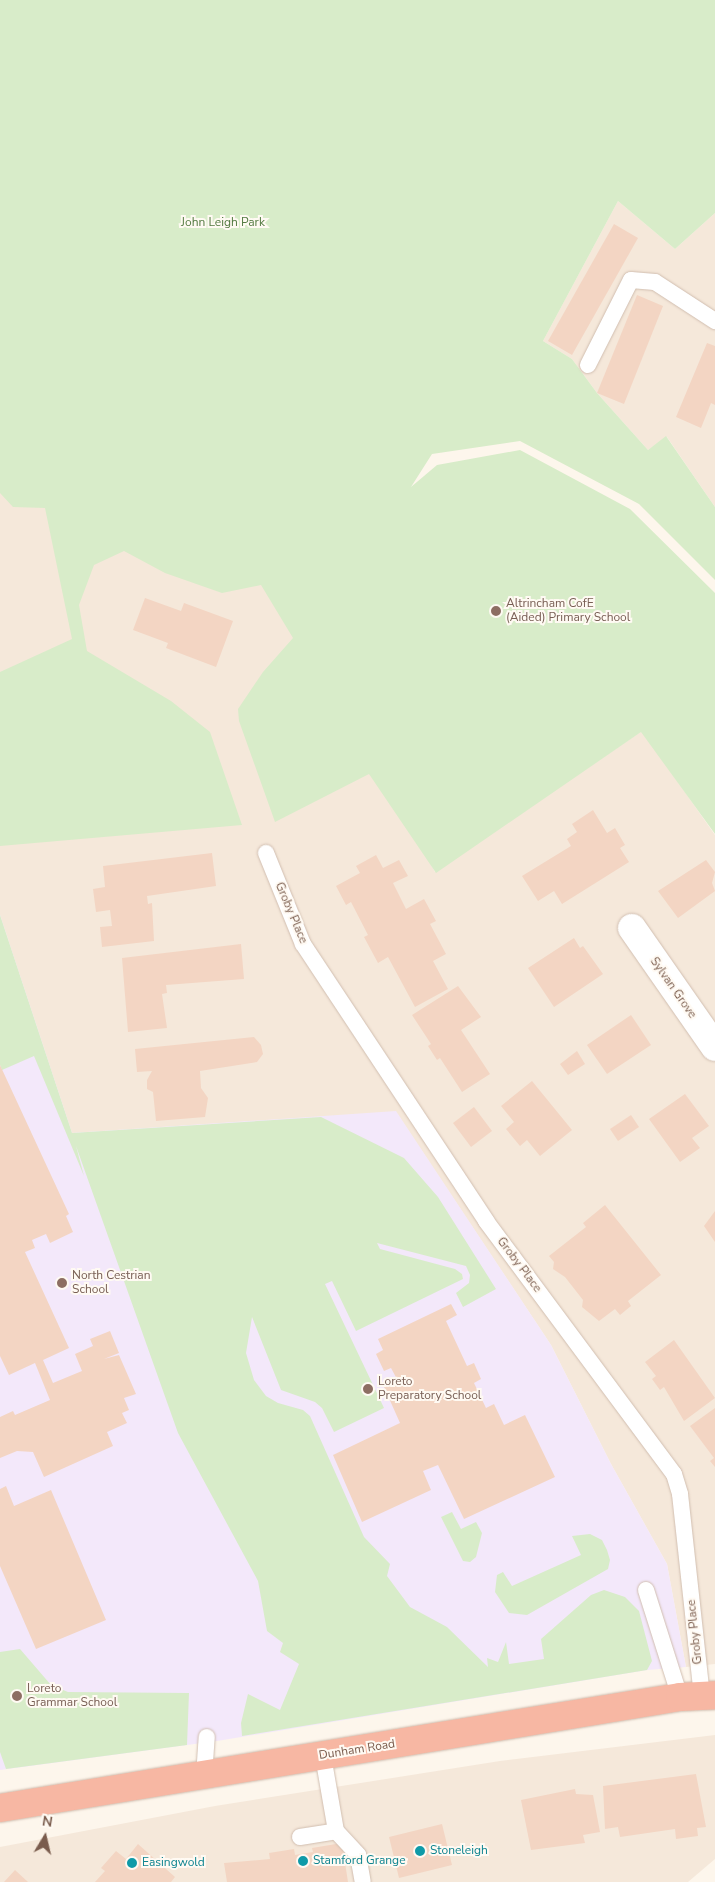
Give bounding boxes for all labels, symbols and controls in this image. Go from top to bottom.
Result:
park label: John Leigh Park [181,216,265,230]
place label: Altrincham CofE (Aided) Primary School [506,597,630,625]
marker: Altrincham CofE (Aided) Primary School [490,605,502,617]
street label: Groby Place [272,880,310,946]
street label: Sylvan Grove [647,955,699,1021]
street label: Groby Place [494,1235,544,1295]
place label: North Cestrian School [72,1269,150,1297]
marker: North Cestrian School [56,1277,68,1289]
place label: Loreto Preparatory School [378,1375,481,1403]
marker: Loreto Preparatory School [362,1383,374,1395]
street label: Groby Place [684,1599,706,1665]
place label: Loreto Grammar School [27,1682,117,1710]
marker: Loreto Grammar School [11,1690,23,1702]
street label: Dunham Road [318,1737,396,1763]
text: N [41,1811,54,1832]
north arrow [20,1812,70,1862]
place label: Stoneleigh [430,1844,488,1858]
marker: Stoneleigh [414,1845,426,1857]
place label: Stamford Grange [313,1854,406,1868]
marker: Stamford Grange [297,1855,309,1867]
place label: Easingwold [142,1856,205,1870]
marker: Easingwold [126,1857,138,1869]

